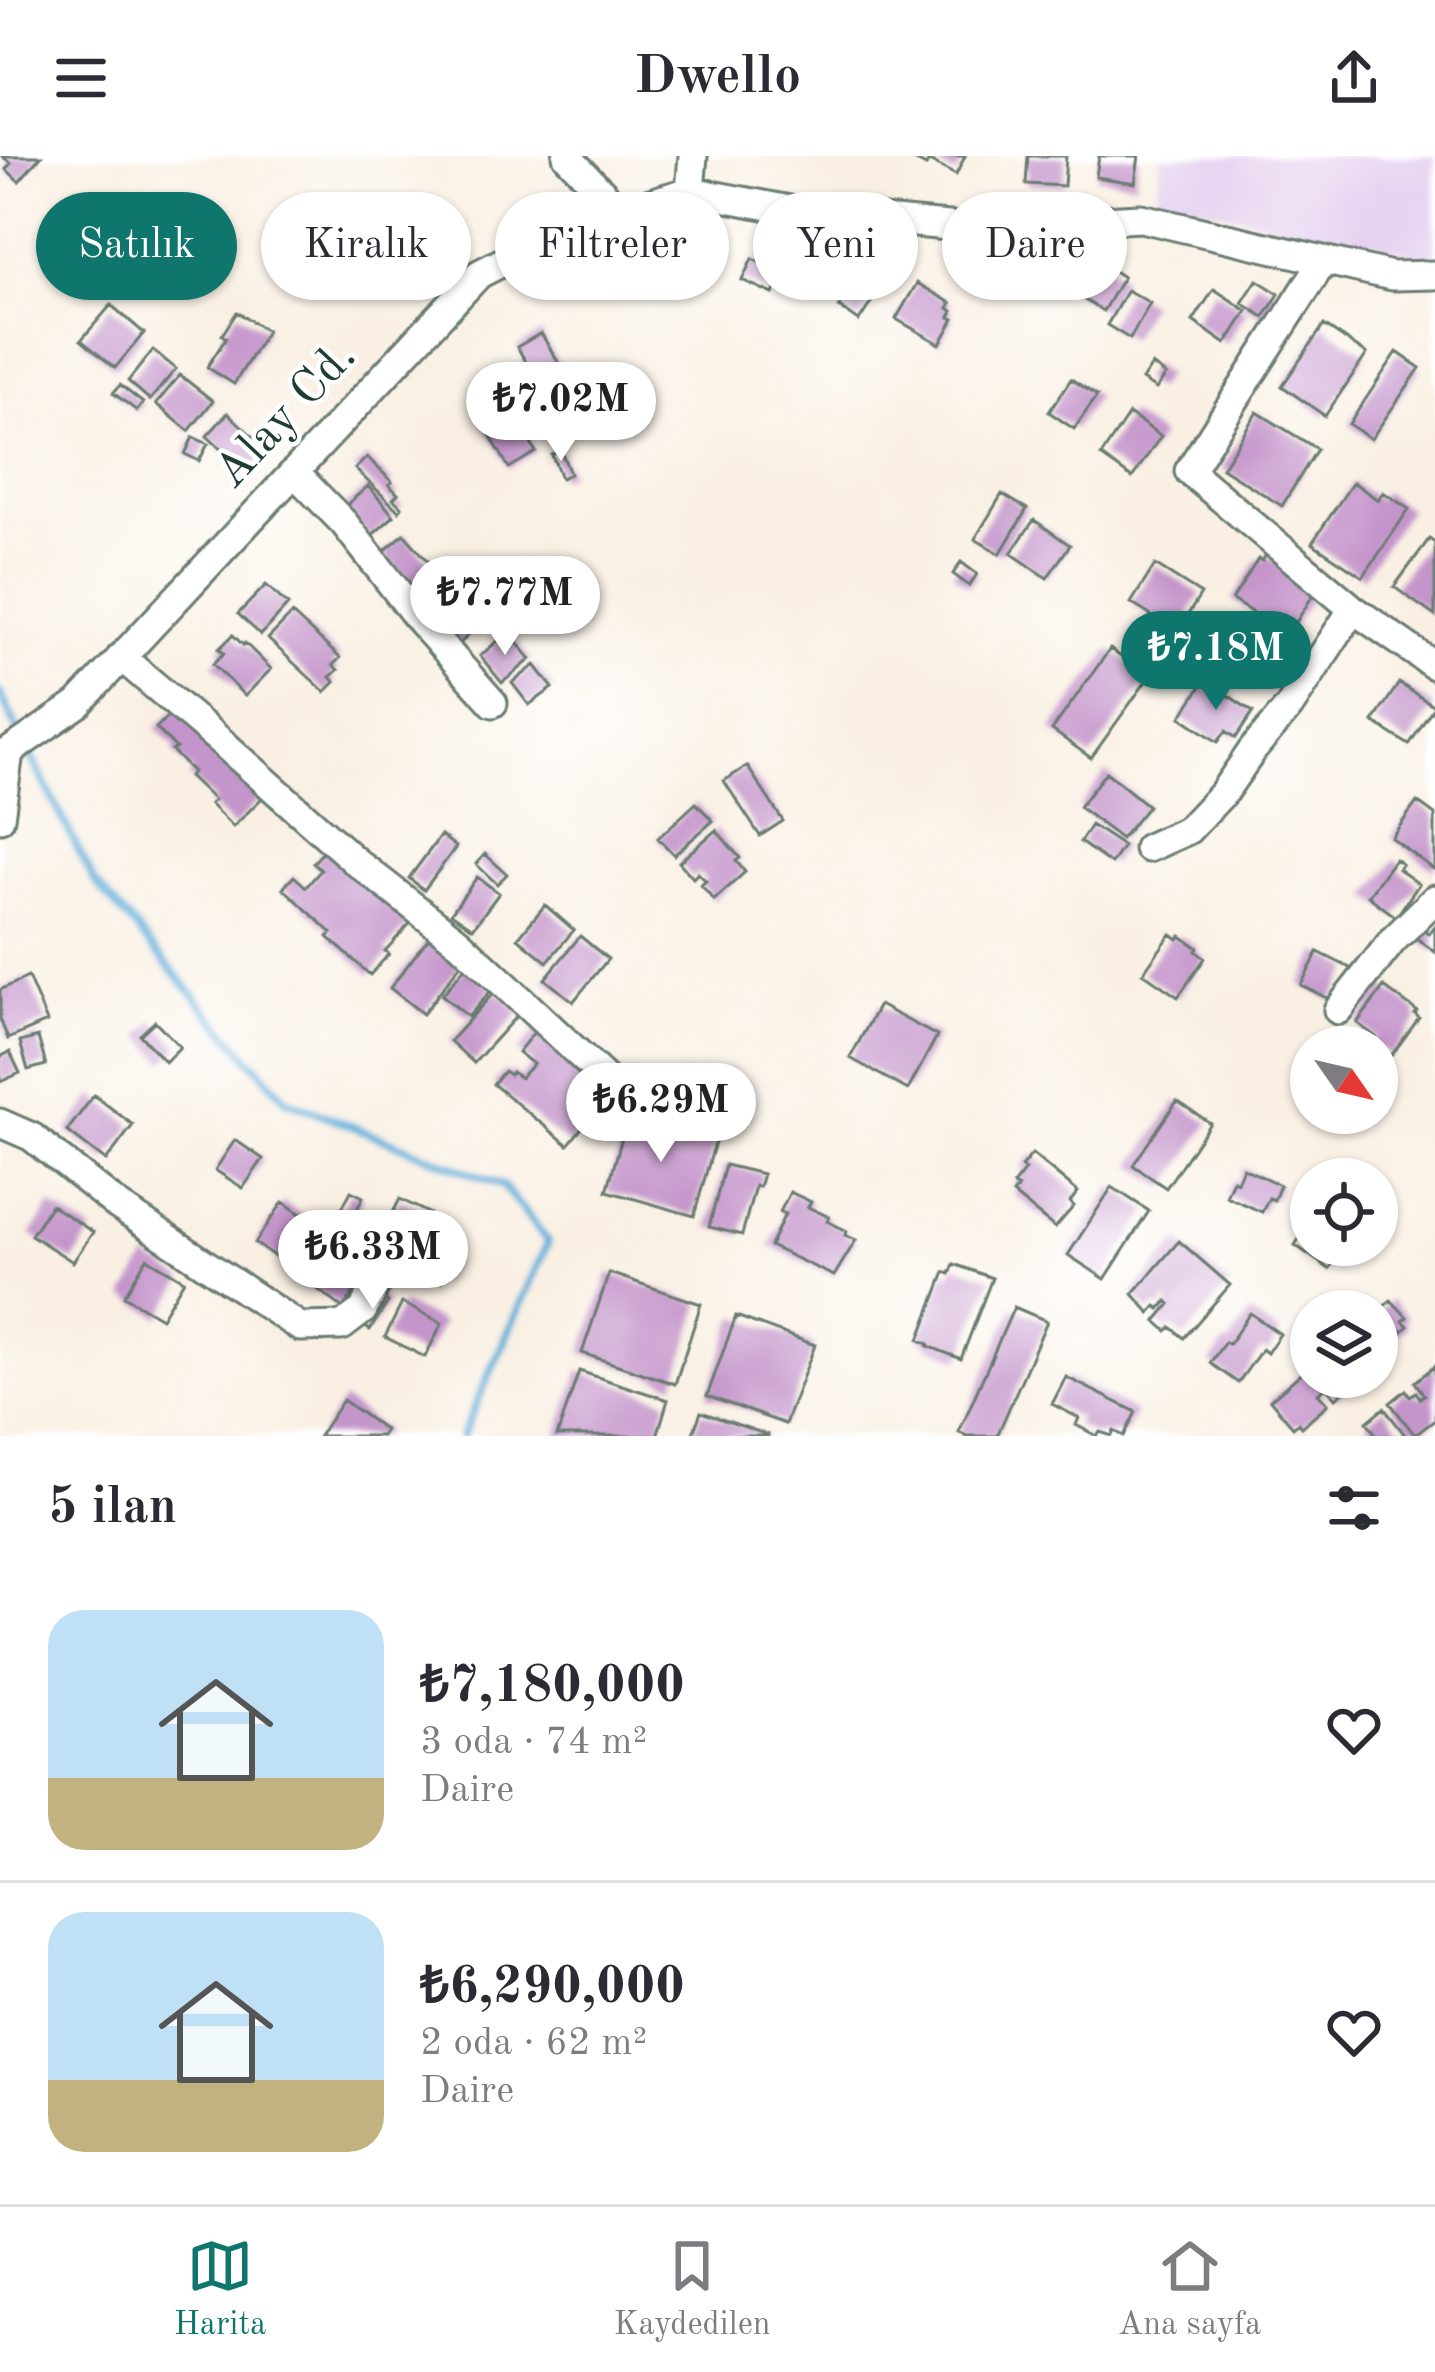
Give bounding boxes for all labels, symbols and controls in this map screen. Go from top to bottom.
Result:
icon: menu [48,45,114,111]
icon: share [1321,45,1387,111]
text: Dwello [634,51,801,105]
chip: Satılık [36,192,237,300]
chip: Kiralık [261,192,471,300]
chip: Filtreler [495,192,729,300]
chip: Yeni [753,192,918,300]
chip: Daire [942,192,1127,300]
street label: Alay Cd. [206,332,366,498]
pin: ₺7.02M [463,362,659,464]
text: ₺7.02M [493,381,629,420]
pin: ₺7.77M [407,556,603,658]
text: ₺7.77M [437,575,573,614]
pin: ₺7.18M [1118,611,1314,713]
text: ₺7.18M [1148,630,1284,669]
north arrow [1290,1026,1398,1134]
map controls [1290,1026,1398,1398]
pin: ₺6.29M [563,1063,759,1165]
text: ₺6.29M [593,1082,729,1121]
button: locate [1290,1158,1398,1266]
pin: ₺6.33M [275,1210,471,1312]
text: ₺6.33M [305,1229,441,1268]
button: layers [1290,1290,1398,1398]
icon: filters [1321,1475,1387,1541]
text: 5 ilan [48,1483,177,1534]
icon: home [144,1658,288,1802]
text: ₺7,180,000 [420,1662,685,1713]
icon: heart [1321,1697,1387,1763]
text: 3 oda · 74 m² [420,1723,647,1762]
text: Daire [420,1771,514,1810]
icon: home [144,1960,288,2104]
text: ₺6,290,000 [420,1963,685,2014]
icon: heart [1321,1999,1387,2065]
text: 2 oda · 62 m² [420,2024,647,2063]
text: Daire [420,2072,514,2111]
tab: Harita [174,2233,266,2346]
tab: Kaydedilen [614,2233,771,2346]
tab: Ana sayfa [1118,2233,1261,2346]

